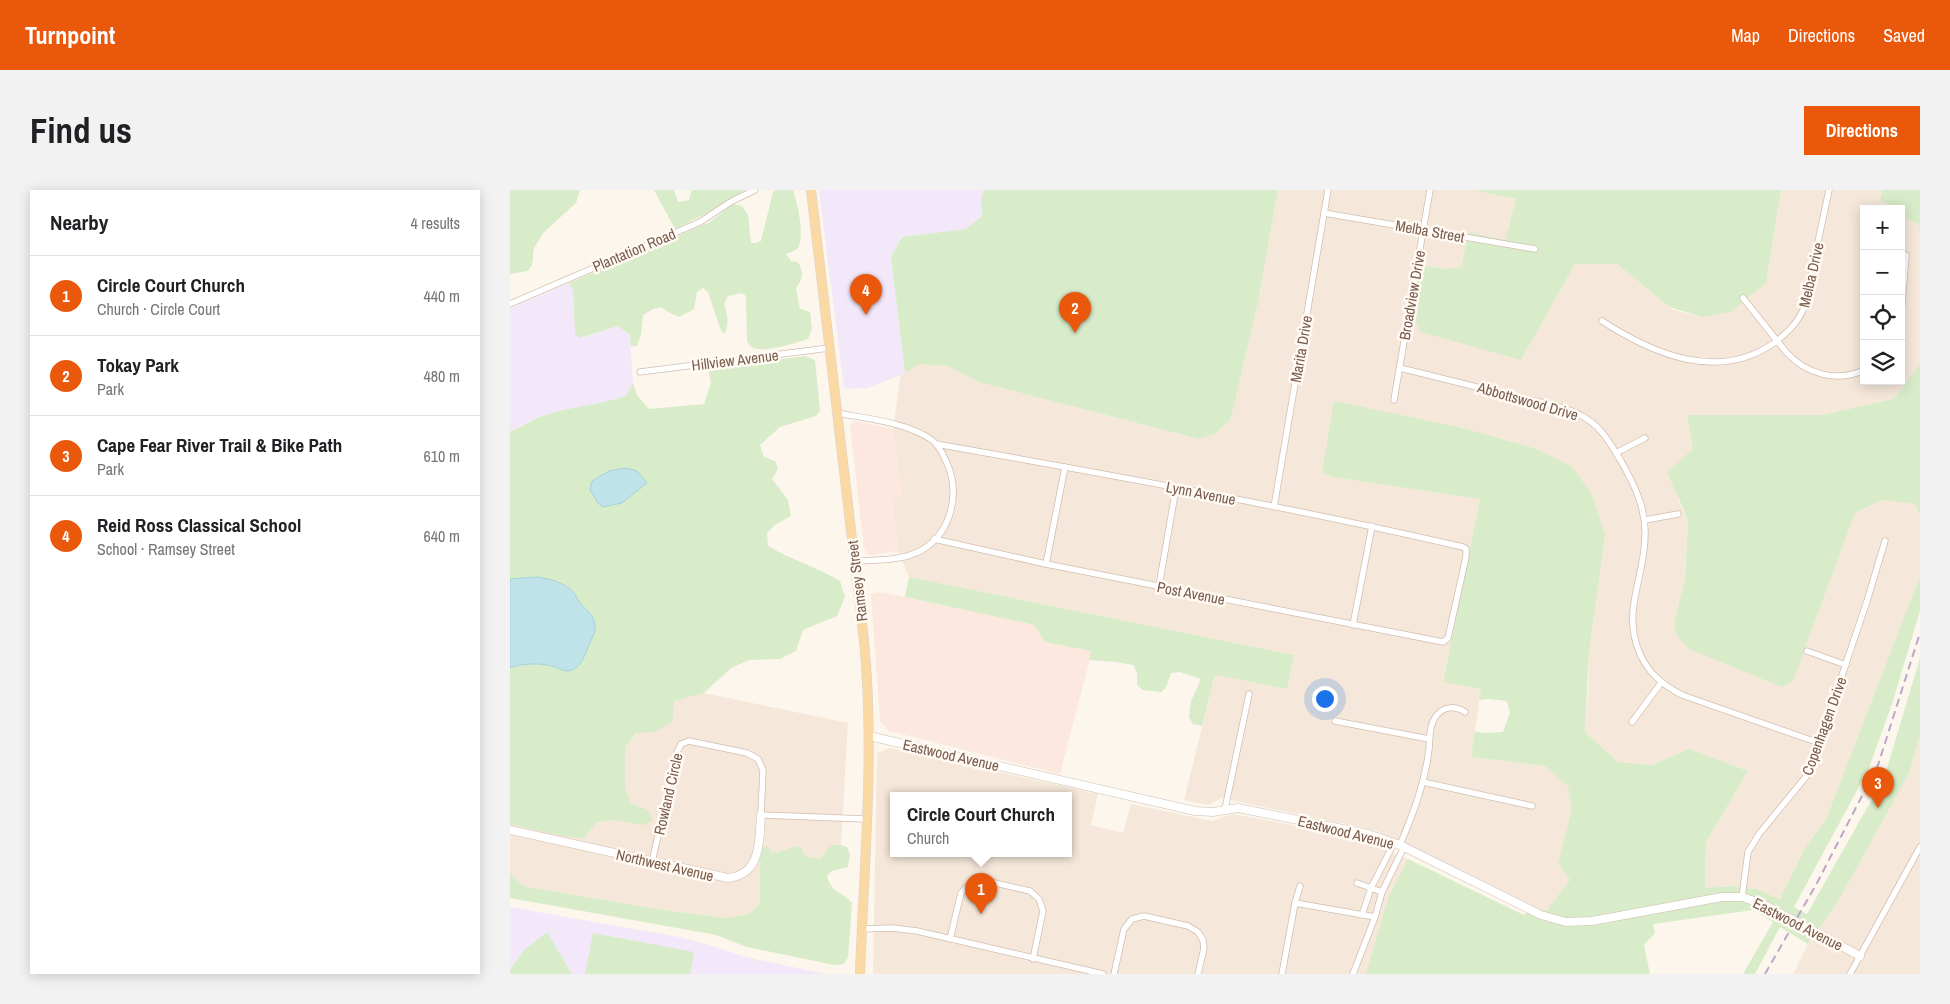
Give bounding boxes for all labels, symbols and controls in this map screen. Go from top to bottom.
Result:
text: Turnpoint [25,19,115,51]
text: Map [1731,23,1760,48]
text: Directions [1788,23,1855,48]
text: Saved [1883,23,1925,48]
button: Directions [1804,106,1920,155]
text: Find us [30,107,132,154]
map controls [1860,205,1905,385]
button: + [1860,205,1905,250]
text: Nearby [50,208,108,237]
text: 4 results [410,212,460,234]
street label: Melba Street [1394,215,1467,247]
street label: Plantation Road [589,223,679,277]
street label: Melba Drive [1793,240,1829,310]
street label: Broadview Drive [1394,248,1430,342]
button: − [1860,250,1905,295]
text: Circle Court Church [97,272,245,298]
pin: 4 [850,274,882,315]
text: 1 [62,285,70,307]
text: 440 m [424,285,460,307]
pin: 2 [1059,292,1091,333]
button: locate [1860,295,1905,340]
text: Church · Circle Court [97,298,220,320]
street label: Marita Drive [1285,314,1317,384]
button: layers [1860,340,1905,385]
street label: Hillview Avenue [690,344,780,376]
text: Tokay Park [97,352,179,378]
text: 2 [62,365,70,387]
text: 480 m [424,365,460,387]
street label: Abbottswood Drive [1474,376,1581,425]
text: Park [97,378,124,400]
text: Cape Fear River Trail & Bike Path [97,432,342,458]
text: 3 [62,445,70,467]
text: 610 m [424,445,460,467]
text: Park [97,458,124,480]
street label: Lynn Avenue [1164,476,1238,510]
text: Reid Ross Classical School [97,512,301,538]
text: 4 [62,525,70,547]
text: 640 m [424,525,460,547]
text: School · Ramsey Street [97,538,235,560]
street label: Ramsey Street [842,539,872,623]
street label: Post Avenue [1155,576,1227,610]
street label: Copenhagen Drive [1796,674,1852,778]
your location [1312,686,1338,712]
street label: Eastwood Avenue [901,734,1001,776]
street label: Rowland Circle [648,751,688,837]
pin: 3 [1862,767,1894,808]
popup [890,792,1072,857]
text: Circle Court Church [907,801,1055,827]
street label: Eastwood Avenue [1296,810,1396,854]
text: Church [907,827,949,849]
street label: Northwest Avenue [614,844,716,886]
pin: 1 [965,873,997,914]
street label: Eastwood Avenue [1749,892,1847,956]

